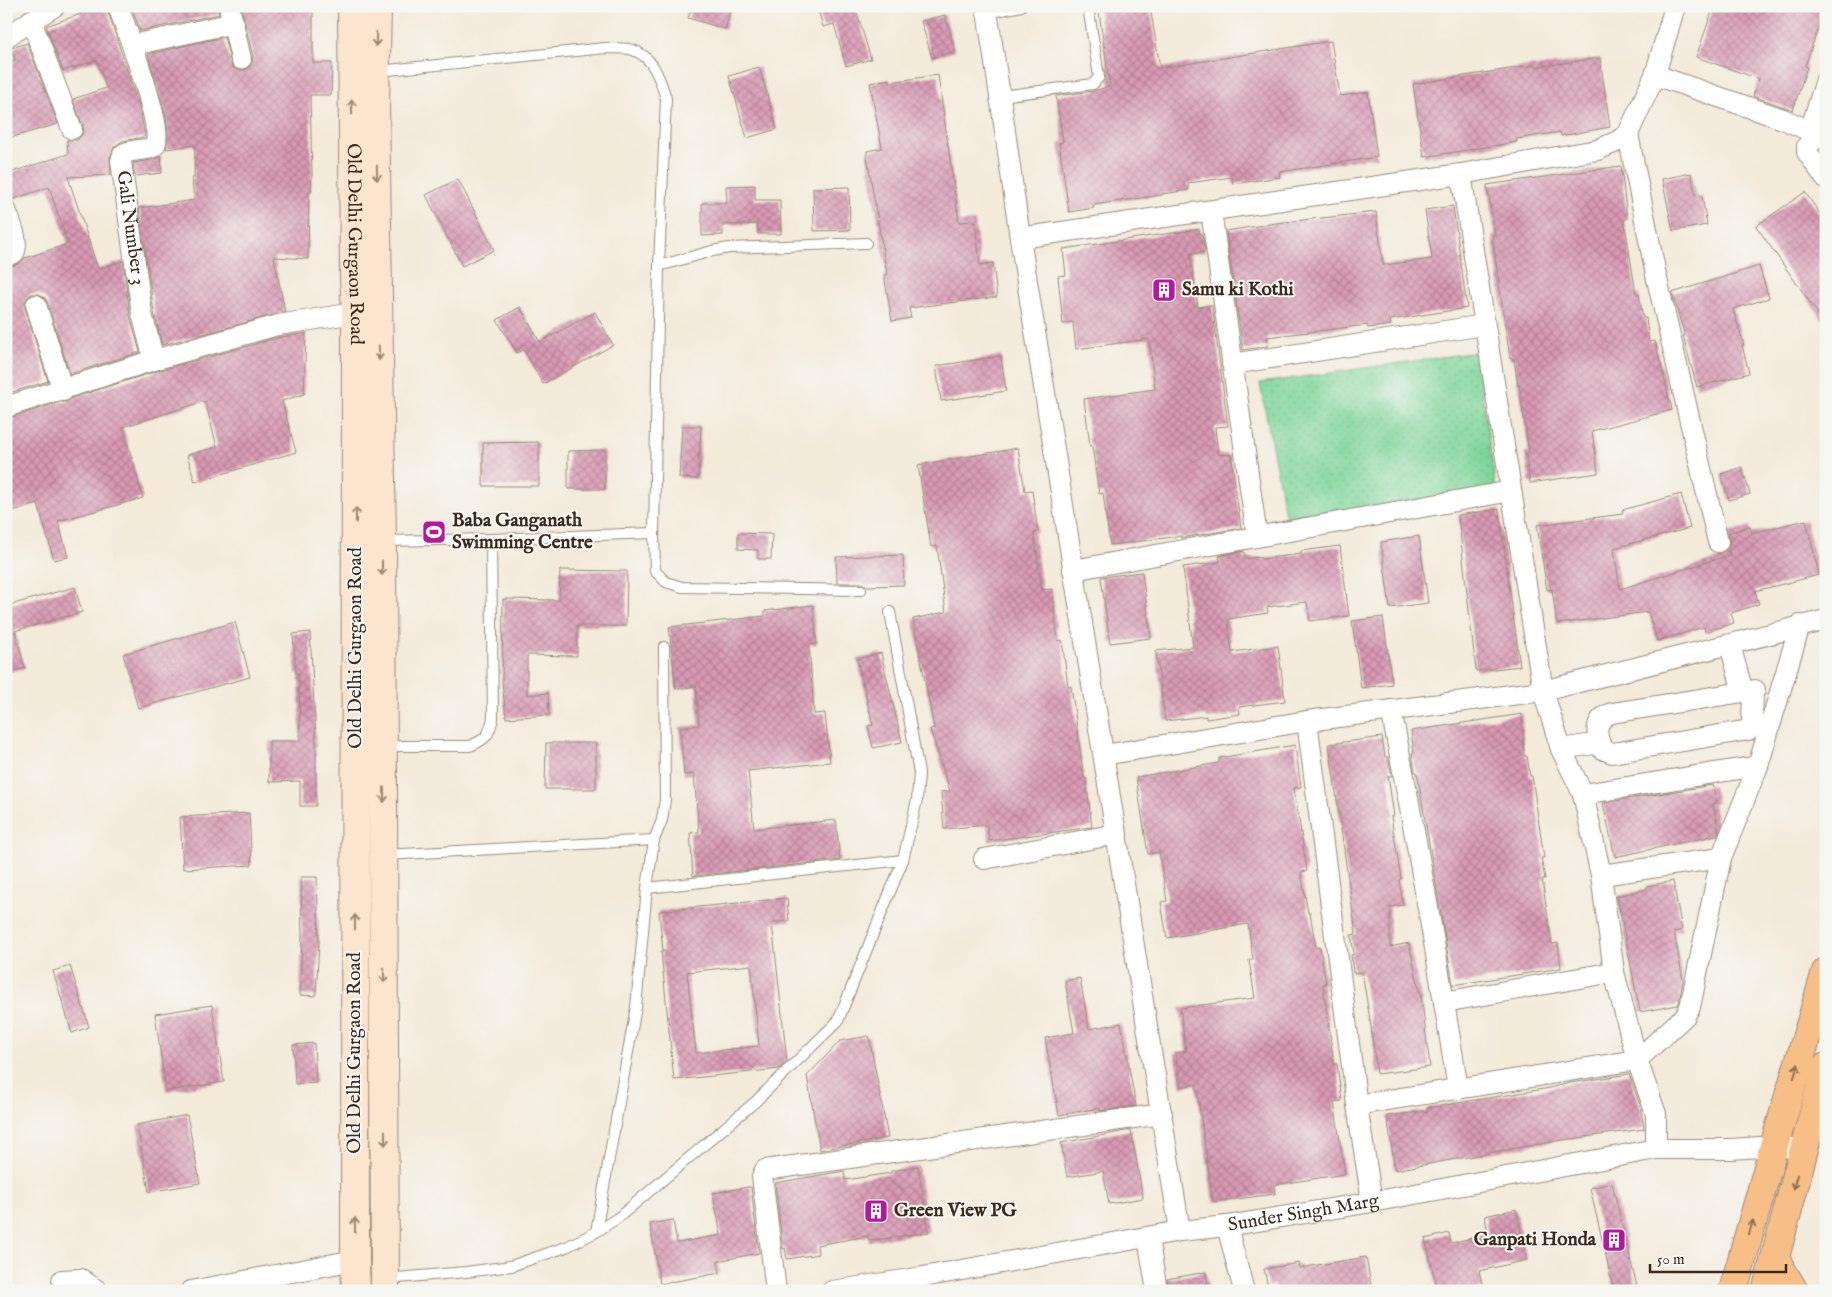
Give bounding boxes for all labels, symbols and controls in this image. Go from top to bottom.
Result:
one-way arrow [372,31,381,47]
one-way arrow [347,99,357,116]
street label: Old Delhi Gurgaon Road [341,143,368,346]
one-way arrow [372,164,382,180]
street label: Gali Number 3 [110,169,150,287]
building icon: Samu ki Kothi [1151,277,1177,303]
place label: Samu ki Kothi [1182,278,1294,302]
one-way arrow [375,344,384,360]
one-way arrow [351,507,361,523]
place label: Baba Ganganath Swimming Centre [452,509,593,555]
sports icon: Baba Ganganath Swimming Centre [421,519,447,545]
street label: Old Delhi Gurgaon Road [344,546,368,749]
one-way arrow [377,559,387,575]
one-way arrow [379,786,389,803]
one-way arrow [350,914,360,930]
street label: Old Delhi Gurgaon Road [343,951,367,1154]
one-way arrow [379,966,389,983]
one-way arrow [1792,1063,1802,1079]
one-way arrow [380,1129,390,1145]
one-way arrow [1790,1173,1799,1189]
street label: Sunder Singh Marg [1226,1189,1382,1238]
building icon: Green View PG [863,1198,889,1224]
place label: Green View PG [894,1199,1018,1223]
one-way arrow [350,1217,360,1233]
one-way arrow [1747,1219,1756,1235]
building icon: Ganpati Honda [1601,1227,1627,1253]
place label: Ganpati Honda [1474,1228,1597,1252]
scale bar [1650,1242,1786,1274]
text: 50 m [1657,1250,1685,1269]

